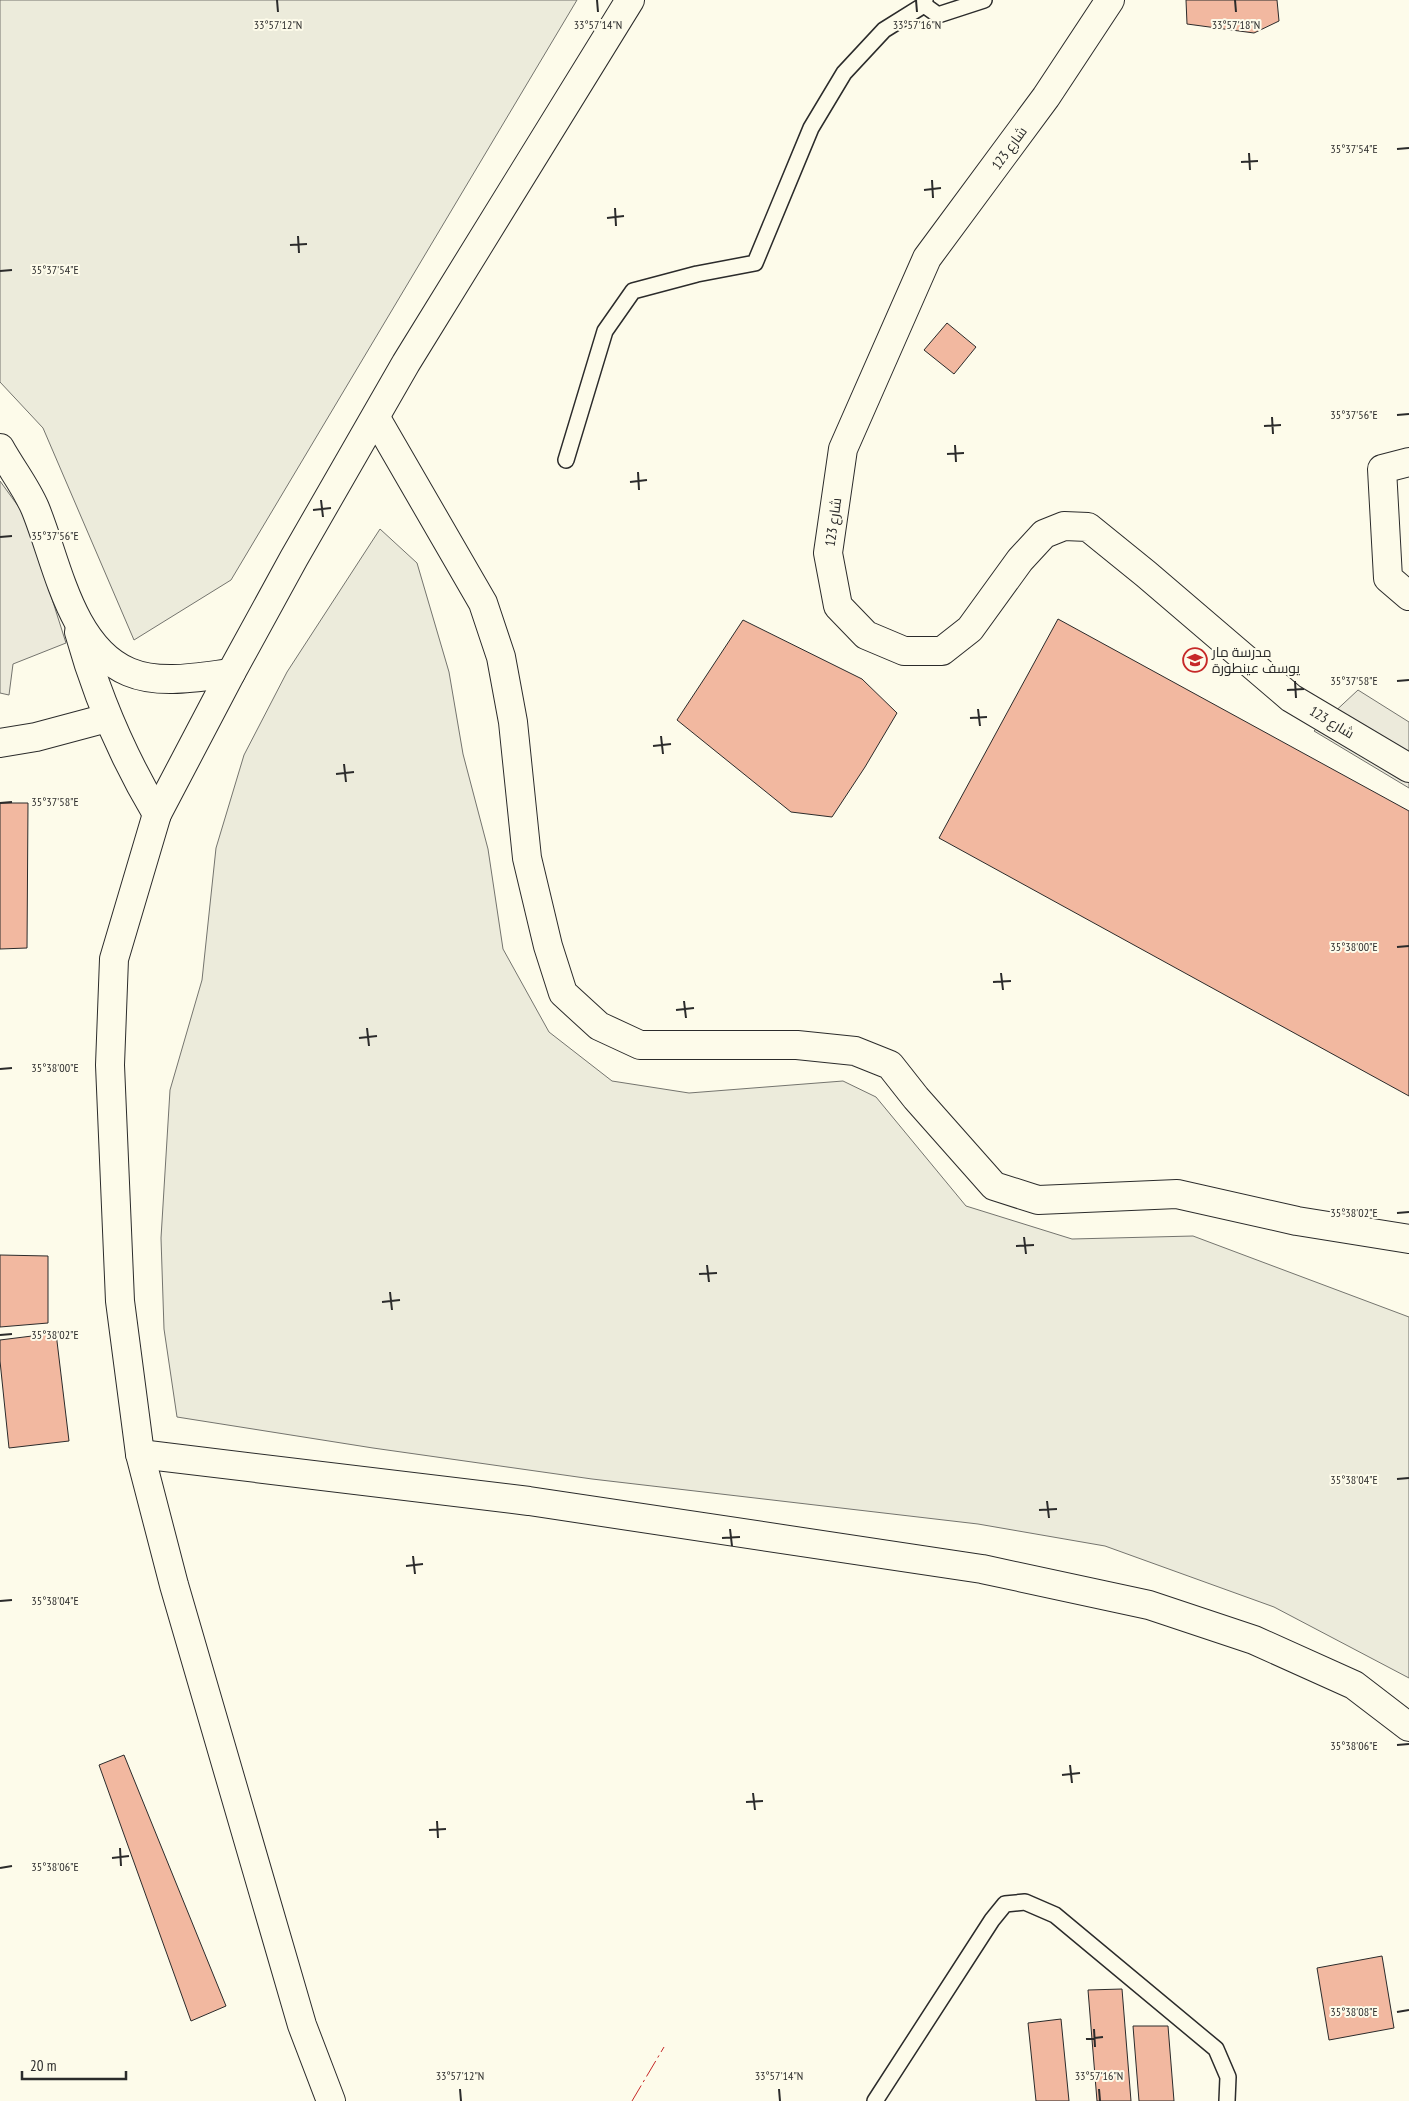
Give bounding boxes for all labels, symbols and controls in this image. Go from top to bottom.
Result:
text: 33°57'12"N [254,17,302,32]
text: 33°57'14"N [574,17,622,32]
text: 33°57'16"N [893,17,941,32]
text: 33°57'18"N [1212,17,1260,32]
street label: شارع 123 [987,123,1031,173]
text: 35°37'54"E [1330,141,1378,156]
text: 35°37'54"E [31,262,79,277]
text: 35°37'56"E [1330,407,1378,422]
street label: شارع 123 [821,496,845,548]
text: 35°37'56"E [31,528,79,543]
place label: مدرسة مار يوسف عينطورة [1211,643,1300,677]
school or university icon: مدرسة مار يوسف عينطورة [1182,647,1208,673]
text: 35°37'58"E [1330,673,1378,688]
street label: شارع 123 [1306,702,1358,742]
text: 35°37'58"E [31,794,79,809]
text: 35°38'00"E [1330,939,1378,954]
text: 35°38'00"E [31,1060,79,1075]
text: 35°38'02"E [1330,1205,1378,1220]
text: 35°38'02"E [31,1327,79,1342]
text: 35°38'04"E [1330,1472,1378,1487]
text: 35°38'04"E [31,1593,79,1608]
text: 35°38'06"E [1330,1738,1378,1753]
text: 35°38'06"E [31,1859,79,1874]
text: 35°38'08"E [1330,2004,1378,2019]
scale bar [22,2048,126,2080]
text: 20 m [30,2056,56,2075]
text: 33°57'12"N [436,2068,484,2083]
text: 33°57'14"N [755,2068,803,2083]
text: 33°57'16"N [1075,2068,1123,2083]

